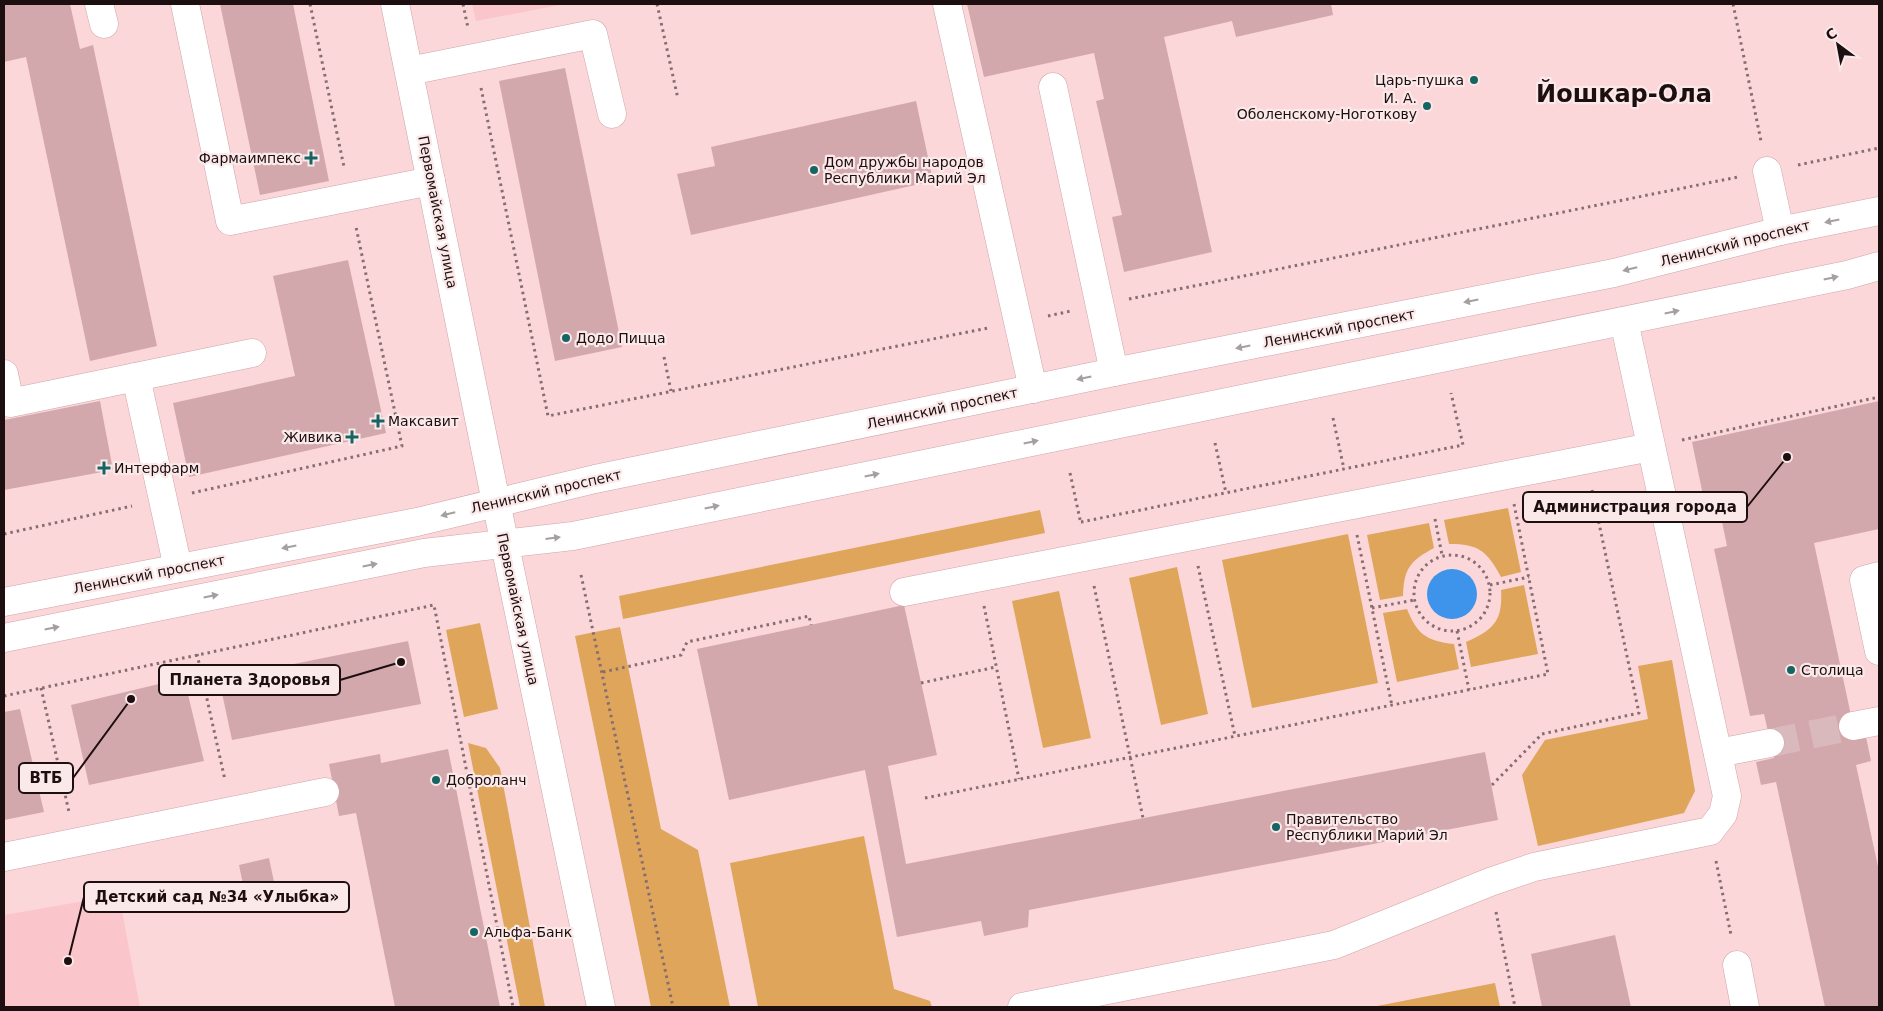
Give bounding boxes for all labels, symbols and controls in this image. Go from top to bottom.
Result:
north arrow [1813,20,1863,70]
text: С [1823,24,1840,43]
place label: Царь-пушка [1375,72,1464,88]
marker: Царь-пушка [1468,74,1480,86]
district label: Йошкар-Ола [1536,79,1712,108]
place label: И. А. Оболенскому-Ноготкову [1237,90,1417,122]
marker: И. А. Оболенскому-Ноготкову [1421,100,1433,112]
street label: Первомайская улица [415,134,461,290]
place label: Фармаимпекс [199,150,301,166]
marker: Фармаимпекс [305,152,317,164]
place label: Дом дружбы народов Республики Марий Эл [824,154,986,186]
marker: Дом дружбы народов Республики Марий Эл [808,164,820,176]
street label: Ленинский проспект [1658,217,1812,269]
one-way arrow [1823,217,1839,225]
one-way arrow [1623,265,1638,273]
one-way arrow [1823,274,1839,282]
one-way arrow [1463,298,1479,306]
street label: Ленинский проспект [1262,305,1416,351]
one-way arrow [1664,307,1680,315]
place label: Додо Пицца [576,330,665,346]
marker: Додо Пицца [560,332,572,344]
one-way arrow [1235,343,1251,351]
one-way arrow [1075,375,1091,383]
street label: Ленинский проспект [865,384,1019,432]
place label: Максавит [388,413,459,429]
marker: Максавит [372,415,384,427]
place label: Живика [283,429,342,445]
marker: Живика [346,431,358,443]
one-way arrow [1023,438,1039,446]
place label: Интерфарм [114,460,199,476]
marker: Интерфарм [98,462,110,474]
street label: Ленинский проспект [469,466,623,516]
one-way arrow [864,470,880,478]
callout: Администрация города [1523,492,1747,522]
text: Администрация города [1533,498,1737,516]
one-way arrow [705,503,720,511]
one-way arrow [441,510,456,518]
street label: Первомайская улица [494,531,542,687]
one-way arrow [545,534,561,542]
one-way arrow [282,543,297,551]
street label: Ленинский проспект [72,551,226,597]
one-way arrow [363,560,379,568]
one-way arrow [203,592,219,600]
one-way arrow [44,624,59,632]
place label: Столица [1801,662,1864,678]
marker: Столица [1785,664,1797,676]
callout: Планета Здоровья [159,665,340,695]
text: Планета Здоровья [170,671,330,689]
callout: ВТБ [19,763,73,793]
text: ВТБ [29,769,63,787]
place label: Доброланч [446,772,527,788]
marker: Доброланч [430,774,442,786]
place label: Правительство Республики Марий Эл [1286,811,1448,843]
marker: Правительство Республики Марий Эл [1270,821,1282,833]
callout: Детский сад №34 «Улыбка» [84,882,349,912]
text: Детский сад №34 «Улыбка» [95,888,339,906]
place label: Альфа-Банк [484,924,572,940]
marker: Альфа-Банк [468,926,480,938]

